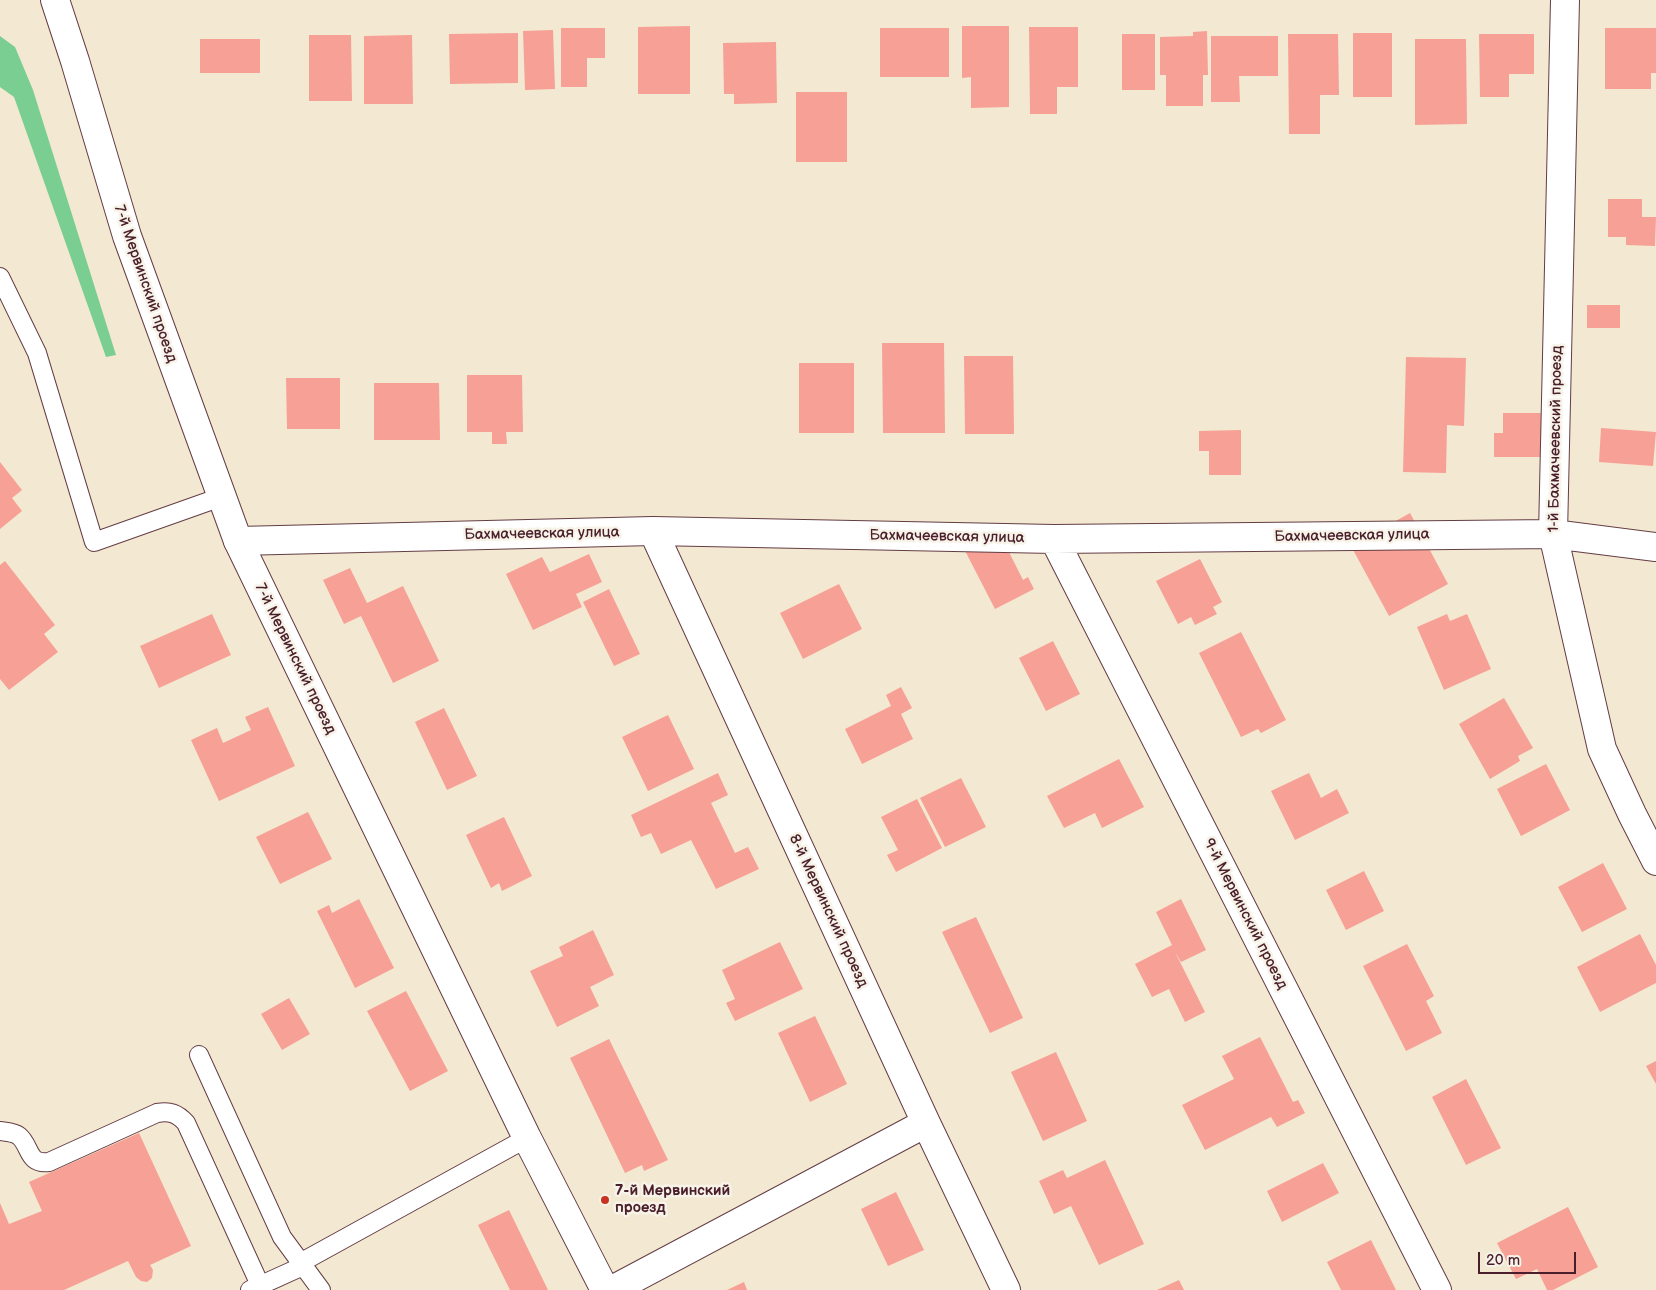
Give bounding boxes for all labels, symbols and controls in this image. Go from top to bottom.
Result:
street label: 7-й Мервинский проезд [110,203,180,365]
street label: 1-й Бахмачеевский проезд [1545,345,1567,533]
street label: Бахмачеевская улица [464,524,620,544]
street label: Бахмачеевская улица [1274,526,1430,546]
street label: Бахмачеевская улица [869,527,1025,547]
street label: 7-й Мервинский проезд [251,581,339,737]
street label: 8-й Мервинский проезд [785,832,871,990]
street label: 9-й Мервинский проезд [1199,836,1291,992]
place label: 7-й Мервинский проезд [615,1182,730,1217]
marker: 7-й Мервинский проезд [599,1194,611,1206]
scale bar [1481,1242,1578,1274]
text: 20 m [1486,1251,1520,1270]

